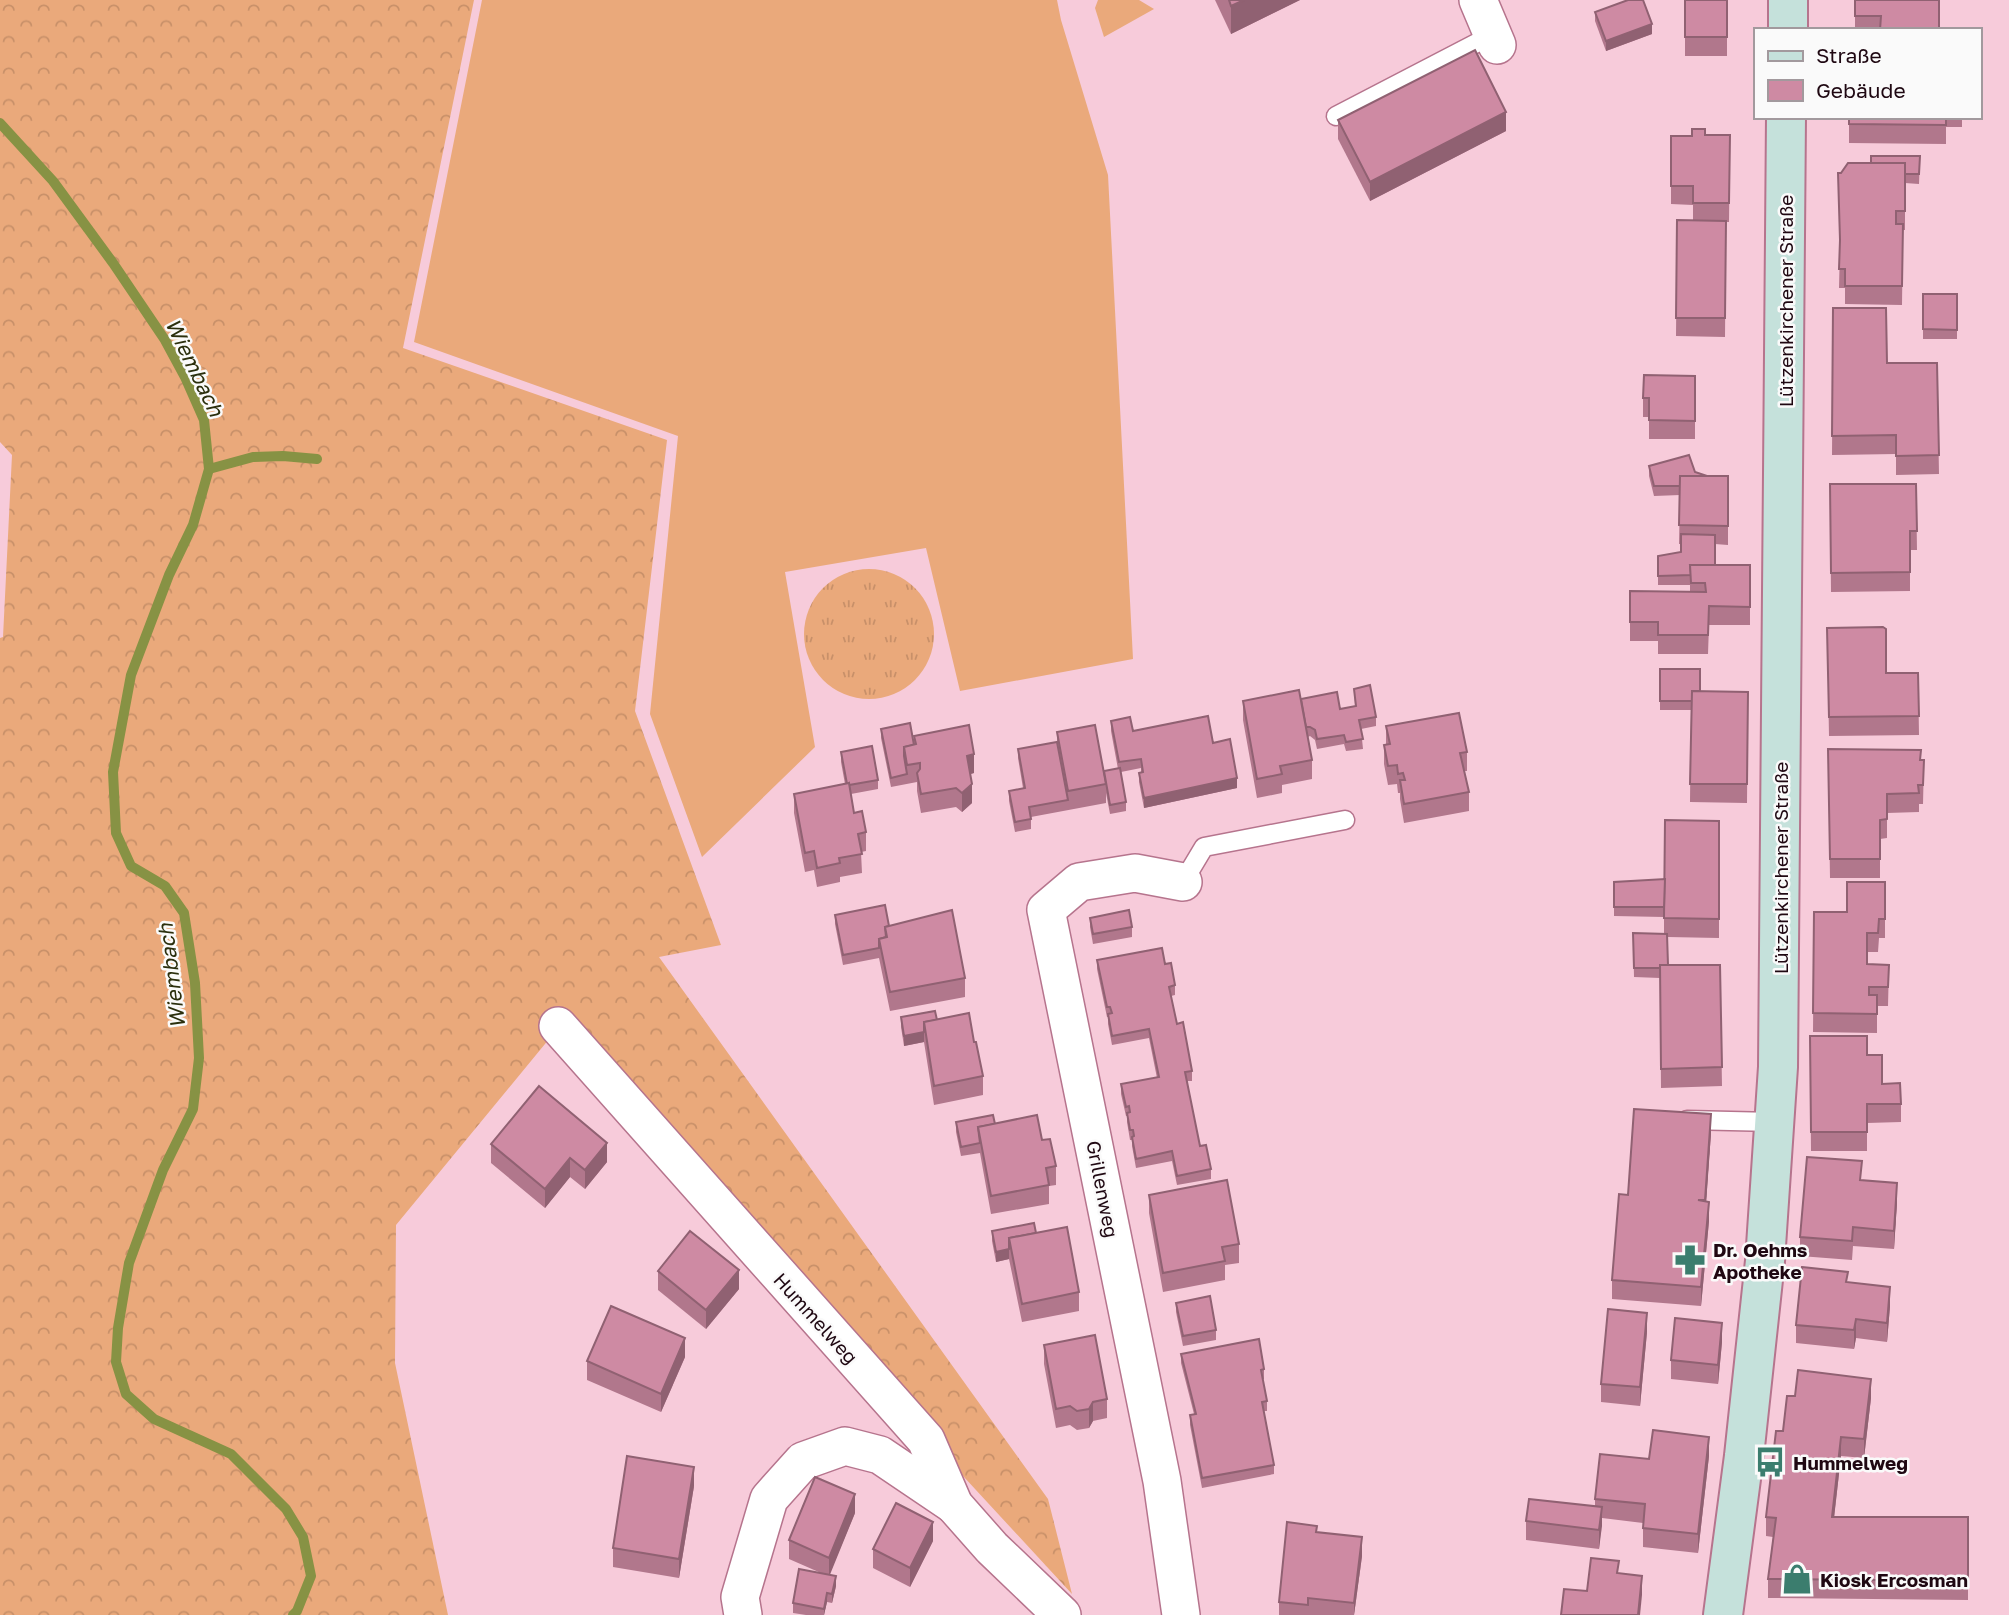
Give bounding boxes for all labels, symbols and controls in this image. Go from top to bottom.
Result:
legend [1754,28,1981,119]
text: Straße [1816,42,1882,68]
text: Gebäude [1816,77,1906,103]
street label: Lützenkirchener Straße [1774,195,1797,407]
water label: Wiembach [160,314,230,421]
street label: Lützenkirchener Straße [1769,762,1792,974]
water label: Wiembach [152,921,190,1030]
street label: Grillenweg [1082,1139,1124,1239]
place label: Dr. Oehms Apotheke [1713,1238,1808,1283]
pharmacy icon: Dr. Oehms Apotheke [1673,1243,1707,1277]
street label: Hummelweg [769,1268,863,1368]
bus stop icon: Hummelweg [1753,1445,1787,1479]
place label: Hummelweg [1793,1451,1908,1474]
shop icon: Kiosk Ercosman [1780,1562,1814,1596]
place label: Kiosk Ercosman [1820,1568,1968,1591]

